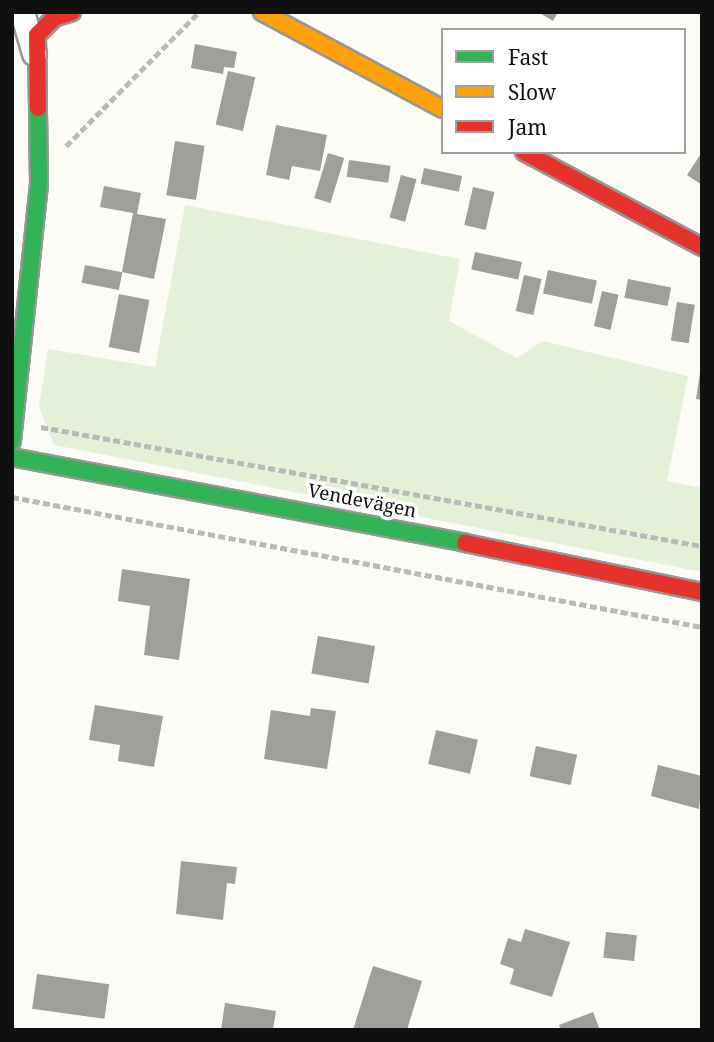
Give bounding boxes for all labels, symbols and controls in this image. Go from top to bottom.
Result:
legend [441,28,686,154]
text: Fast [508,43,548,71]
text: Slow [508,78,556,106]
text: Jam [508,113,547,141]
street label: Vendevägen [306,479,418,523]

